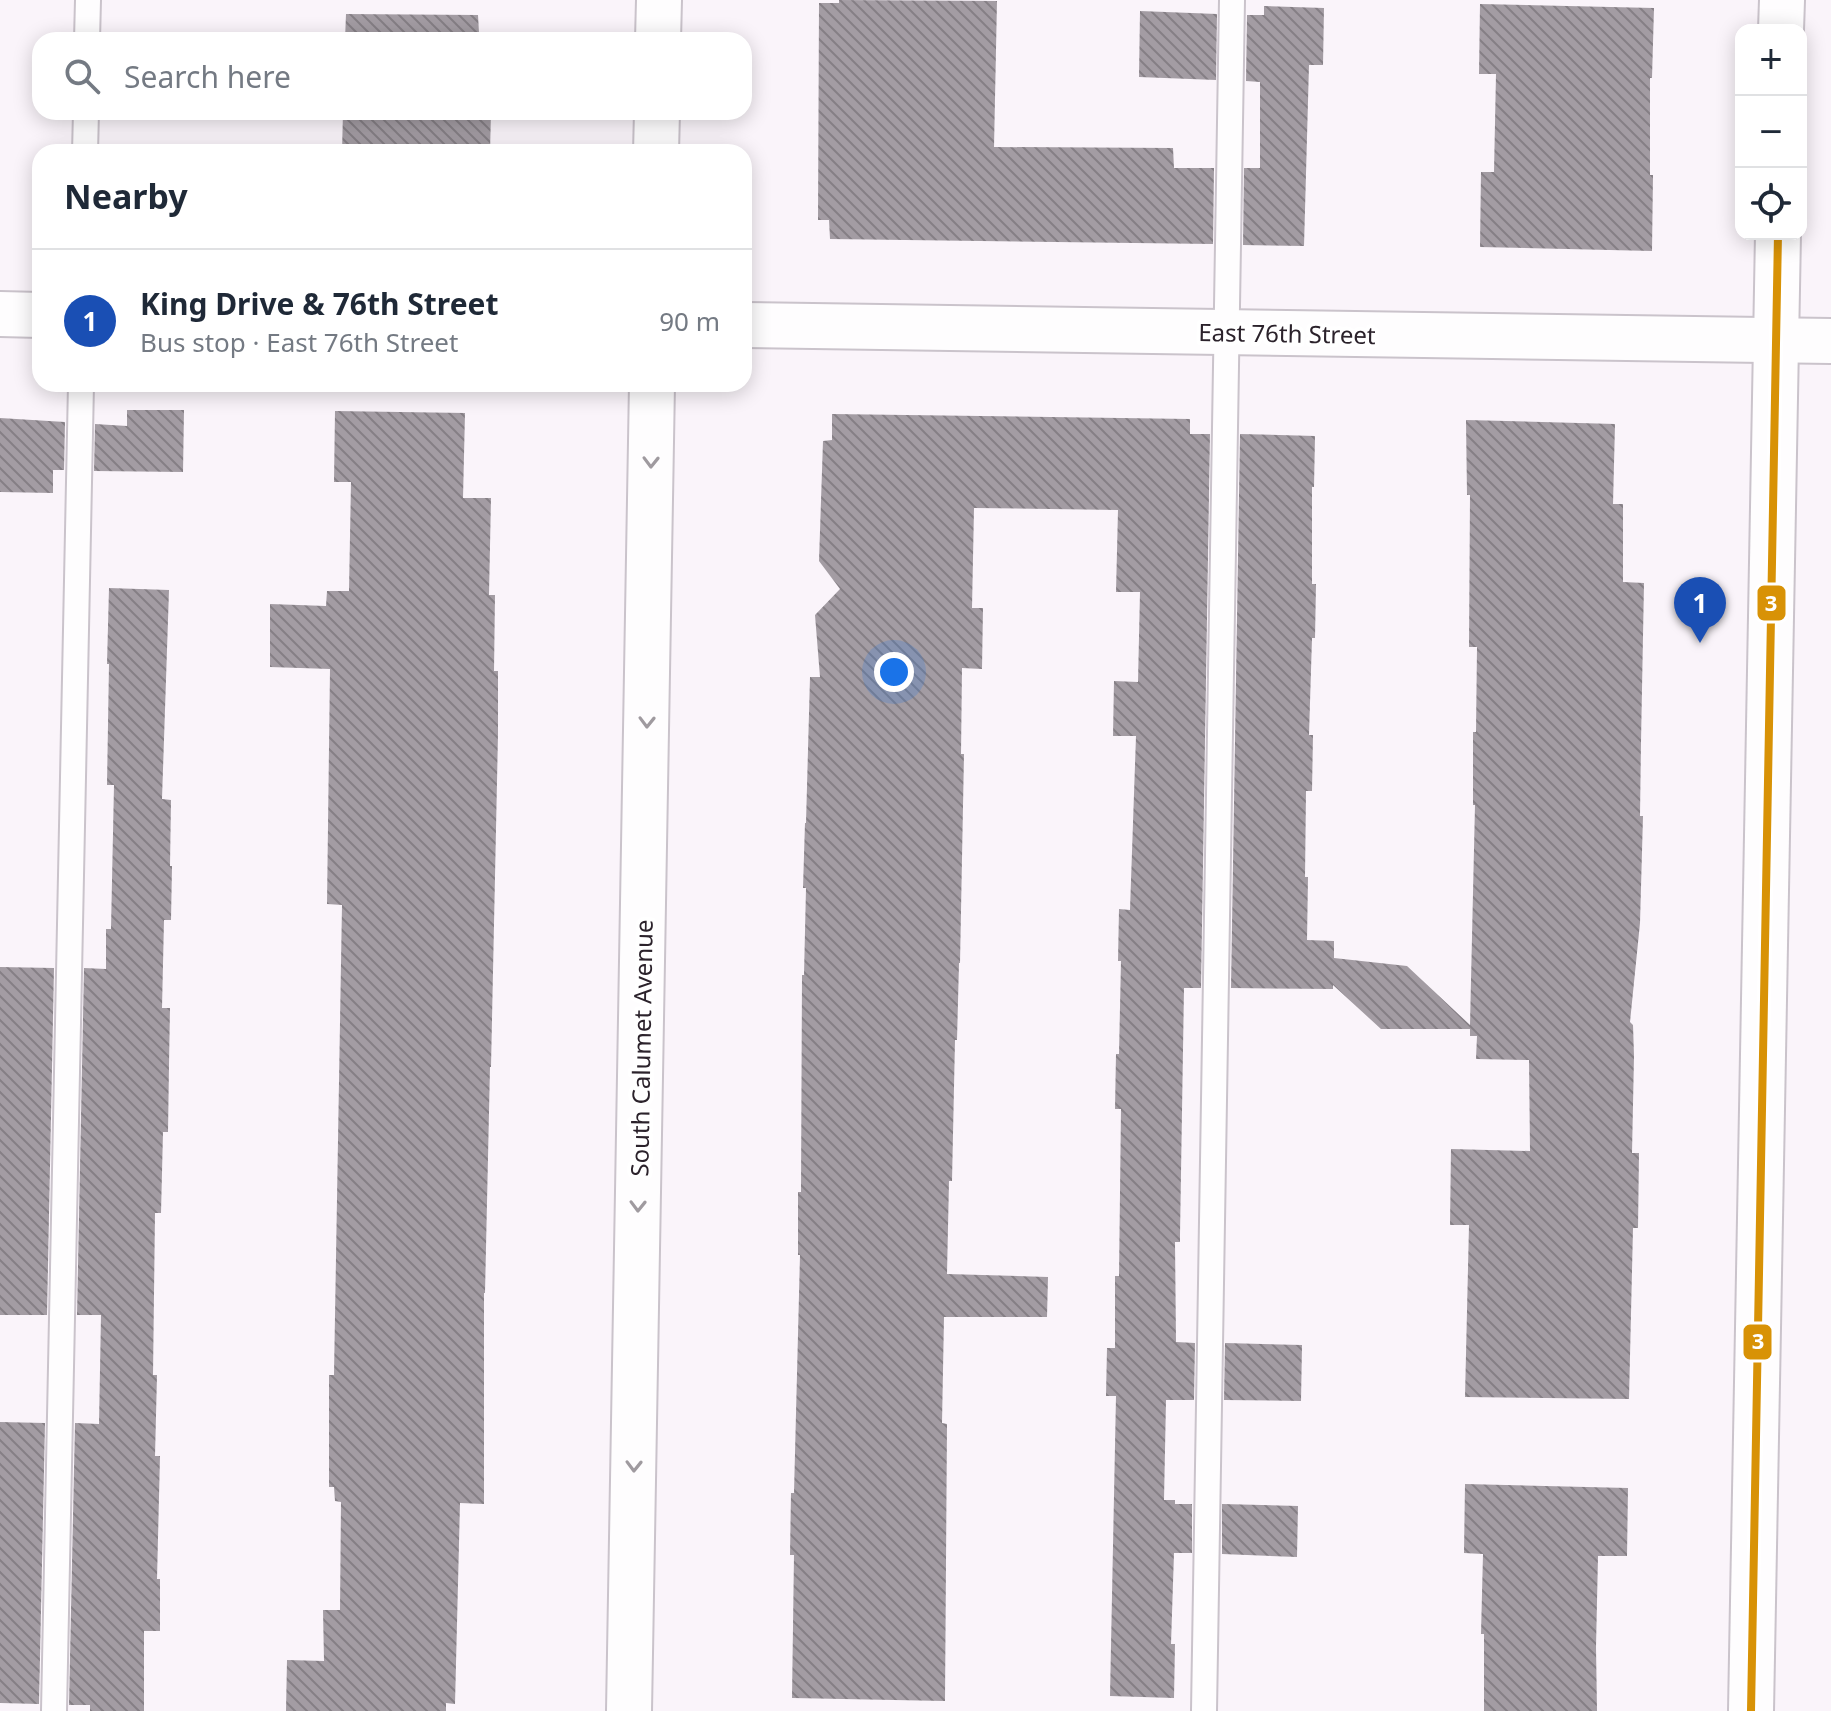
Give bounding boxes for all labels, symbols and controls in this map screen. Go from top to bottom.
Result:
map controls [1735,24,1807,240]
button: + [1735,24,1807,96]
search box [32,32,752,120]
icon: search [60,54,104,98]
text: Search here [124,56,291,97]
button: − [1735,96,1807,168]
button: locate [1735,168,1807,240]
text: Nearby [64,173,188,219]
text: King Drive & 76th Street [140,283,498,324]
text: 1 [83,303,97,339]
text: 90 m [659,303,720,339]
street label: East 76th Street [1198,315,1376,351]
text: Bus stop · East 76th Street [140,324,458,360]
one-way arrow [642,456,660,469]
pin: 1 [1674,577,1726,643]
line badge: 3 [1756,584,1787,622]
text: 3 [1765,587,1777,617]
your location [874,652,914,692]
one-way arrow [638,716,655,729]
street label: South Calumet Avenue [622,919,660,1177]
one-way arrow [629,1200,647,1213]
line badge: 3 [1742,1323,1773,1361]
text: 3 [1752,1325,1764,1355]
one-way arrow [625,1460,642,1473]

